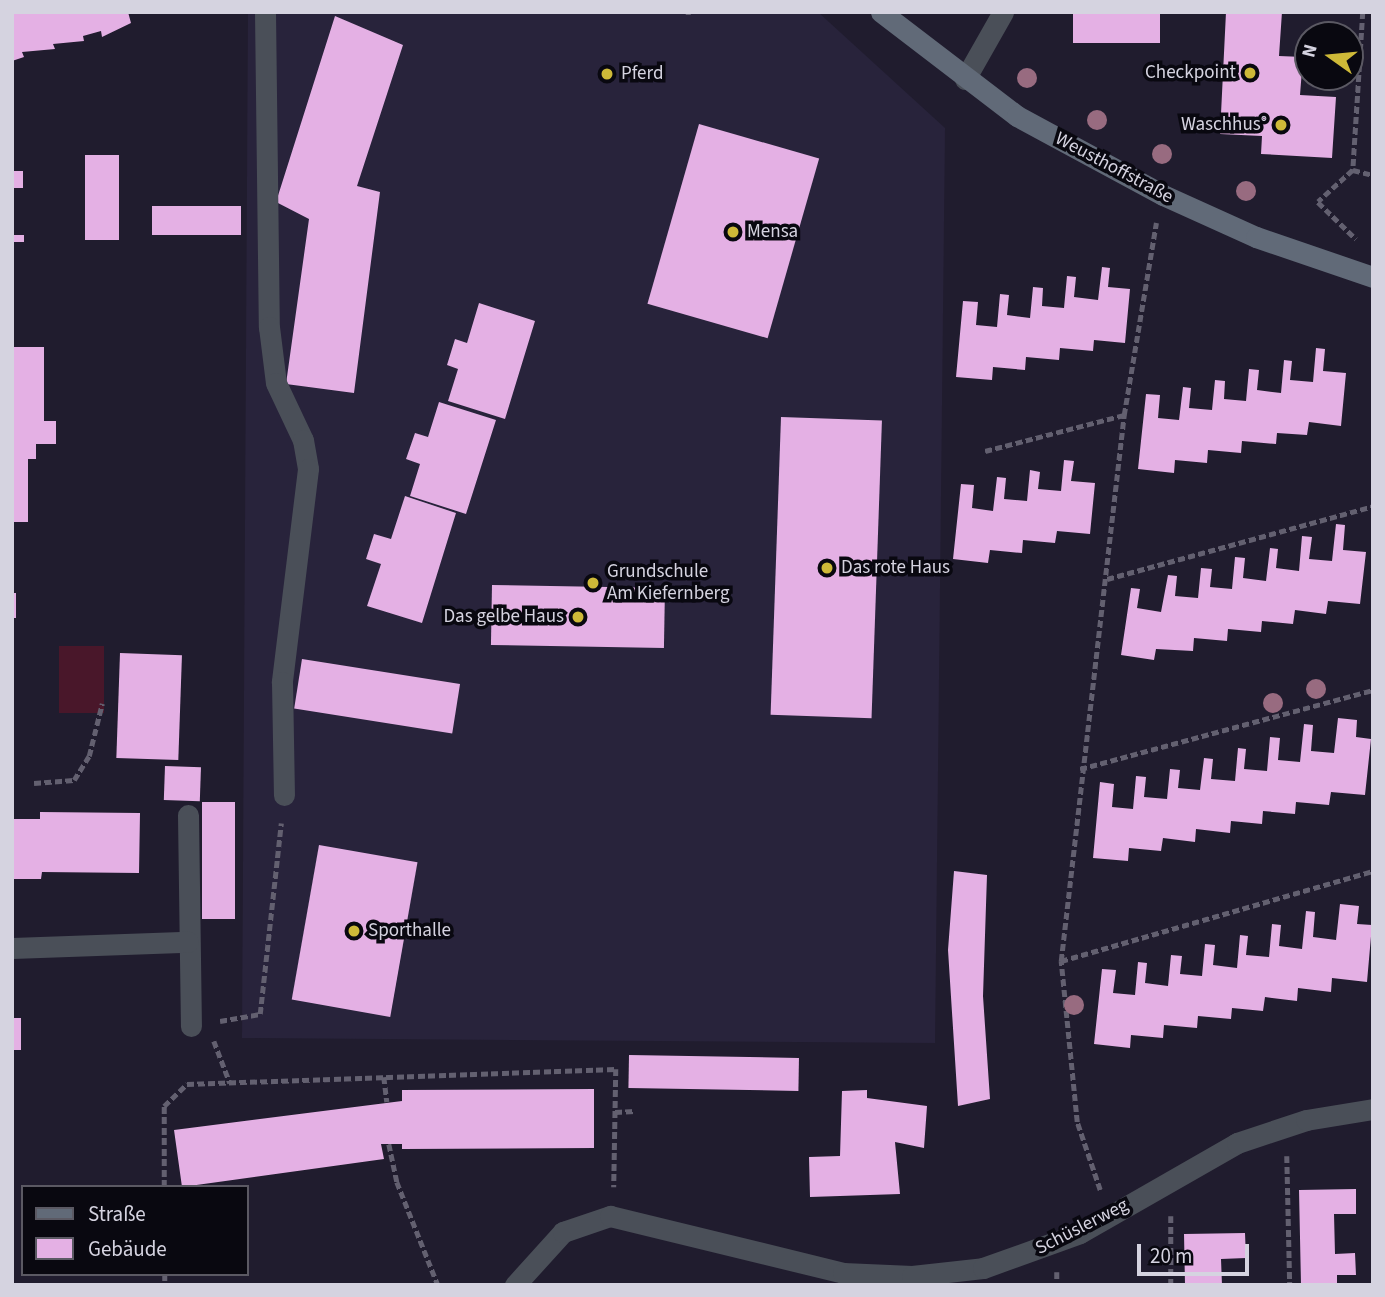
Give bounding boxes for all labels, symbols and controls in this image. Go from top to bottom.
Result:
north arrow [1294,21,1364,91]
text: N [1295,41,1325,61]
place label: Checkpoint [1145,62,1236,84]
place label: Pferd [621,63,663,85]
marker: Checkpoint [1242,65,1258,81]
marker: Pferd [599,66,615,82]
place label: Waschhus° [1181,114,1267,136]
marker: Waschhus° [1273,117,1289,133]
street label: Weusthoffstraße [1051,127,1177,209]
place label: Mensa [747,221,798,243]
marker: Mensa [725,224,741,240]
place label: Das rote Haus [841,557,950,579]
marker: Das rote Haus [819,560,835,576]
place label: Grundschule Am Kiefernberg [607,561,730,605]
marker: Grundschule Am Kiefernberg [585,575,601,591]
place label: Das gelbe Haus [443,606,564,628]
marker: Das gelbe Haus [570,609,586,625]
place label: Sporthalle [368,920,451,942]
marker: Sporthalle [346,923,362,939]
legend [21,1185,248,1276]
street label: Schüslerweg [1032,1194,1132,1260]
text: Straße [88,1199,146,1229]
scale bar [1140,1230,1252,1274]
text: Gebäude [88,1234,167,1264]
text: 20 m [1150,1241,1192,1271]

